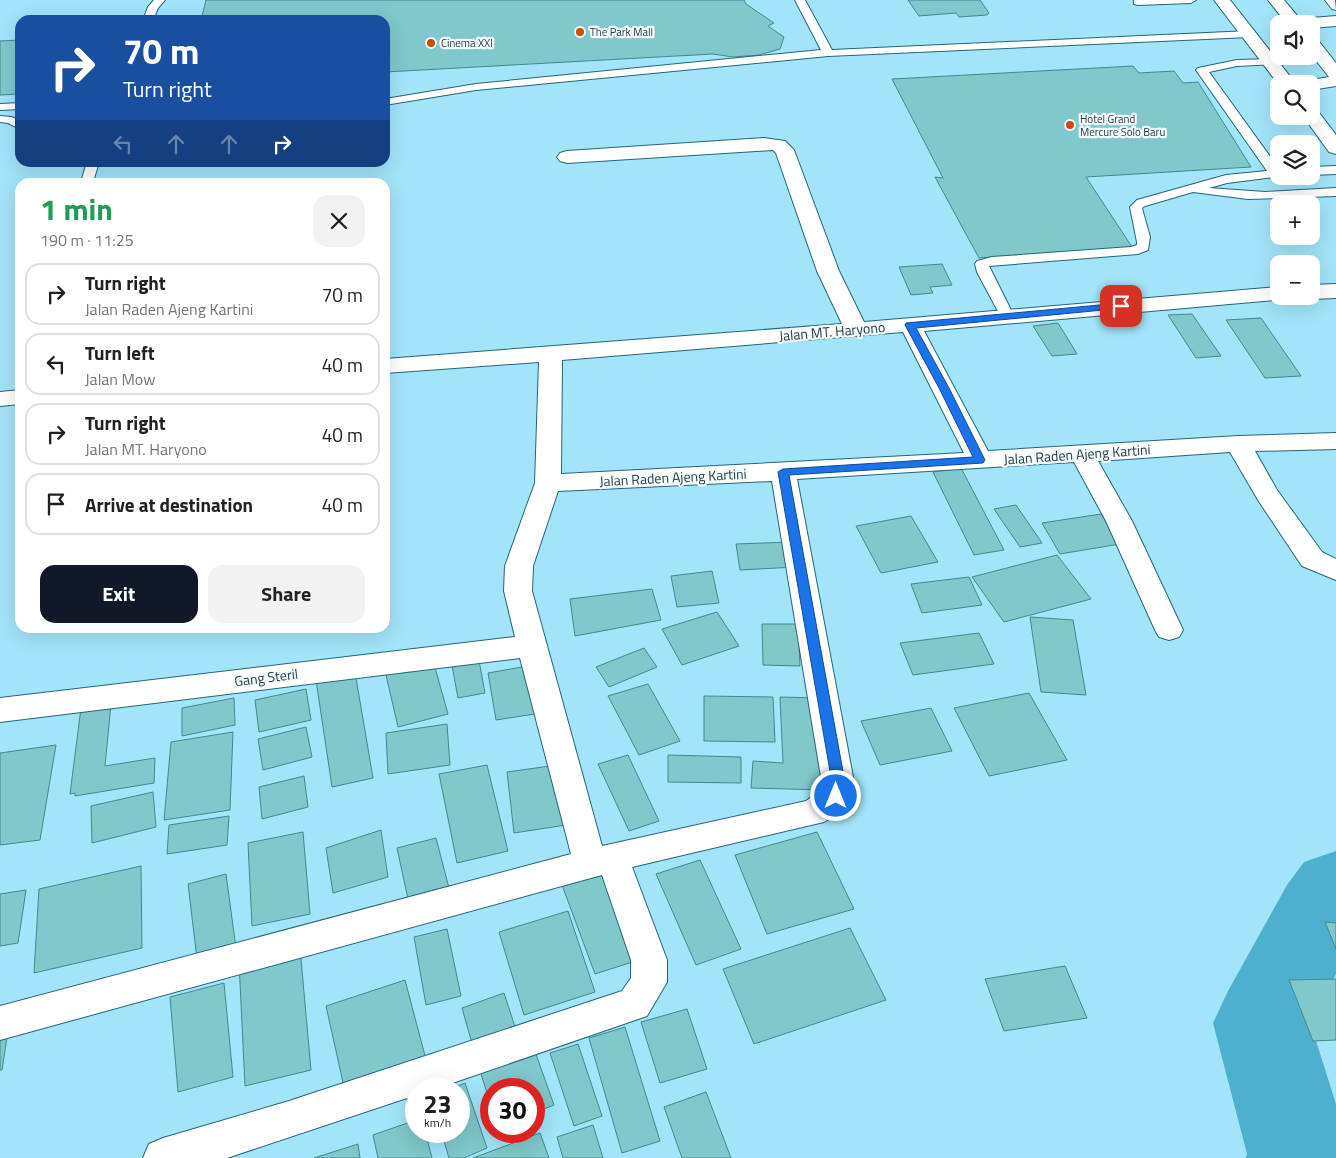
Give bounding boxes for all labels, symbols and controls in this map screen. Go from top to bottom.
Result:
map controls [1270,15,1320,305]
button: sound [1270,15,1320,65]
text: 70 m [123,24,199,78]
place label: The Park Mall [590,24,653,40]
marker: The Park Mall [574,26,586,38]
icon: right [40,35,105,100]
place label: Cinema XXI [441,35,493,51]
marker: Cinema XXI [425,37,437,49]
text: Turn right [123,72,212,106]
button: search [1270,75,1320,125]
place label: Hotel Grand Mercure Solo Baru [1080,111,1165,140]
marker: Hotel Grand Mercure Solo Baru [1064,119,1076,131]
icon: left [109,130,137,158]
icon: ahead [162,130,190,158]
icon: ahead [215,130,243,158]
icon: right [268,130,296,158]
button: layers [1270,135,1320,185]
text: 1 min [40,186,113,232]
button: close [313,195,365,247]
button: + [1270,195,1320,245]
text: 190 m · 11:25 [40,228,134,252]
button: − [1270,255,1320,305]
text: Turn right [85,268,166,297]
icon: right [42,280,70,308]
text: 70 m [322,280,363,309]
pin [1100,285,1142,327]
icon: arrive [1107,292,1135,320]
text: Jalan Raden Ajeng Kartini [85,297,253,321]
street label: Jalan MT. Haryono [778,316,886,346]
text: Turn left [85,338,155,367]
icon: left [42,350,70,378]
text: 40 m [322,350,363,379]
text: Jalan Mow [85,367,155,391]
text: Turn right [85,408,166,437]
icon: right [42,420,70,448]
text: 40 m [322,420,363,449]
text: Jalan MT. Haryono [85,437,207,461]
street label: Jalan Raden Ajeng Kartini [1003,438,1151,470]
street label: Jalan Raden Ajeng Kartini [599,463,747,491]
icon: arrive [42,490,70,518]
text: Arrive at destination [85,490,253,519]
text: 40 m [322,490,363,519]
button: Exit [40,565,198,623]
button: Share [208,565,365,623]
street label: Gang Steril [233,663,299,691]
position arrow [809,769,861,821]
speed limit sign: 30 [480,1078,545,1143]
text: 23 [423,1085,452,1123]
text: km/h [424,1113,451,1132]

